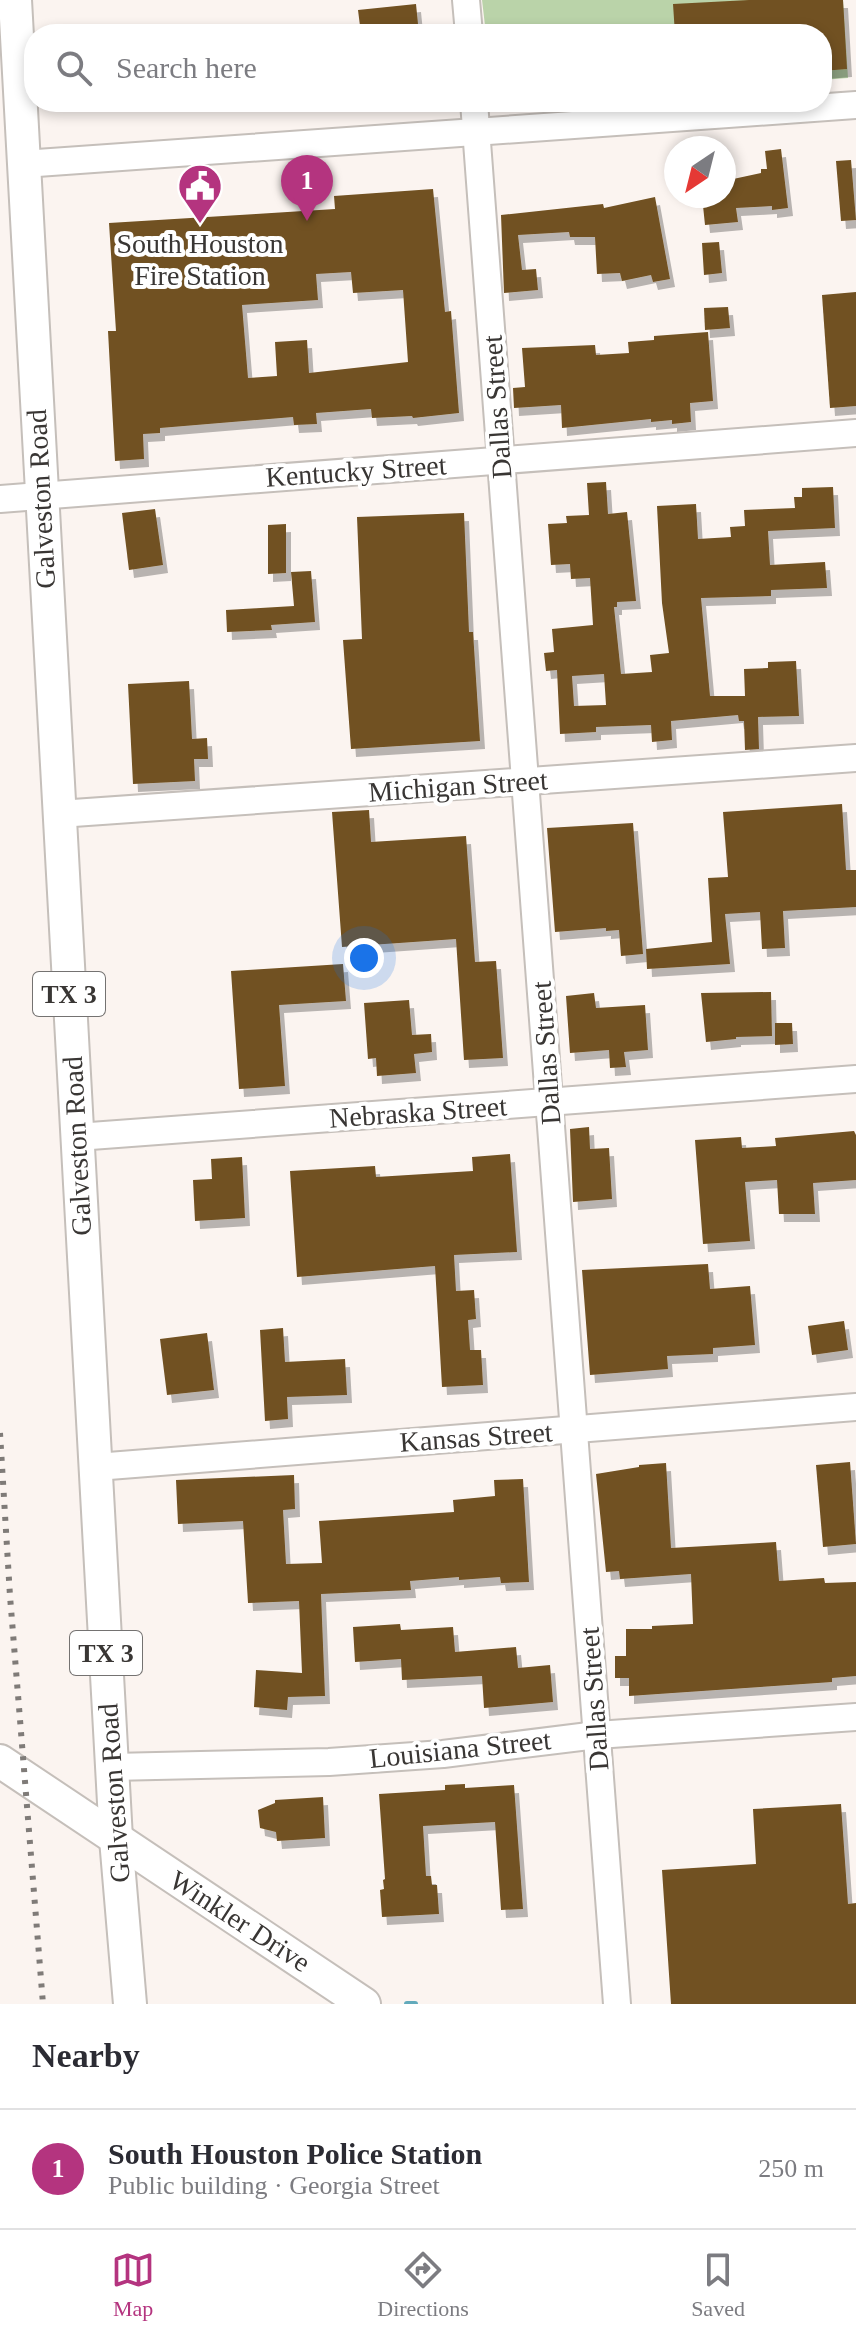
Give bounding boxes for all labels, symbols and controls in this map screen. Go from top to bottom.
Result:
search box [24,24,832,112]
icon: search [52,46,96,90]
text: Search here [116,51,257,84]
north arrow [664,136,736,208]
pin: 1 [281,155,333,221]
public building icon: South Houston Fire Station [176,162,224,225]
place label: South Houston Fire Station [116,228,284,291]
street label: Dallas Street [477,334,517,480]
street label: Galveston Road [21,408,61,590]
street label: Kentucky Street [265,449,448,493]
street label: Michigan Street [367,764,549,808]
your location [344,938,384,978]
road number: TX 3 [33,972,105,1016]
street label: Dallas Street [526,980,566,1126]
street label: Galveston Road [57,1055,97,1237]
street label: Nebraska Street [328,1090,508,1134]
street label: Kansas Street [399,1416,554,1458]
street label: Dallas Street [574,1626,614,1772]
road number: TX 3 [70,1631,142,1675]
street label: Galveston Road [92,1702,136,1884]
street label: Louisiana Street [368,1724,553,1774]
street label: Winkler Drive [164,1864,316,1978]
text: Nearby [32,2037,140,2074]
text: South Houston Police Station [108,2137,482,2170]
text: 1 [52,2154,65,2183]
text: 250 m [758,2154,824,2183]
text: Public building · Georgia Street [108,2171,440,2200]
tab: Map [111,2248,155,2322]
tab: Directions [377,2248,469,2322]
tab: Saved [691,2248,745,2322]

